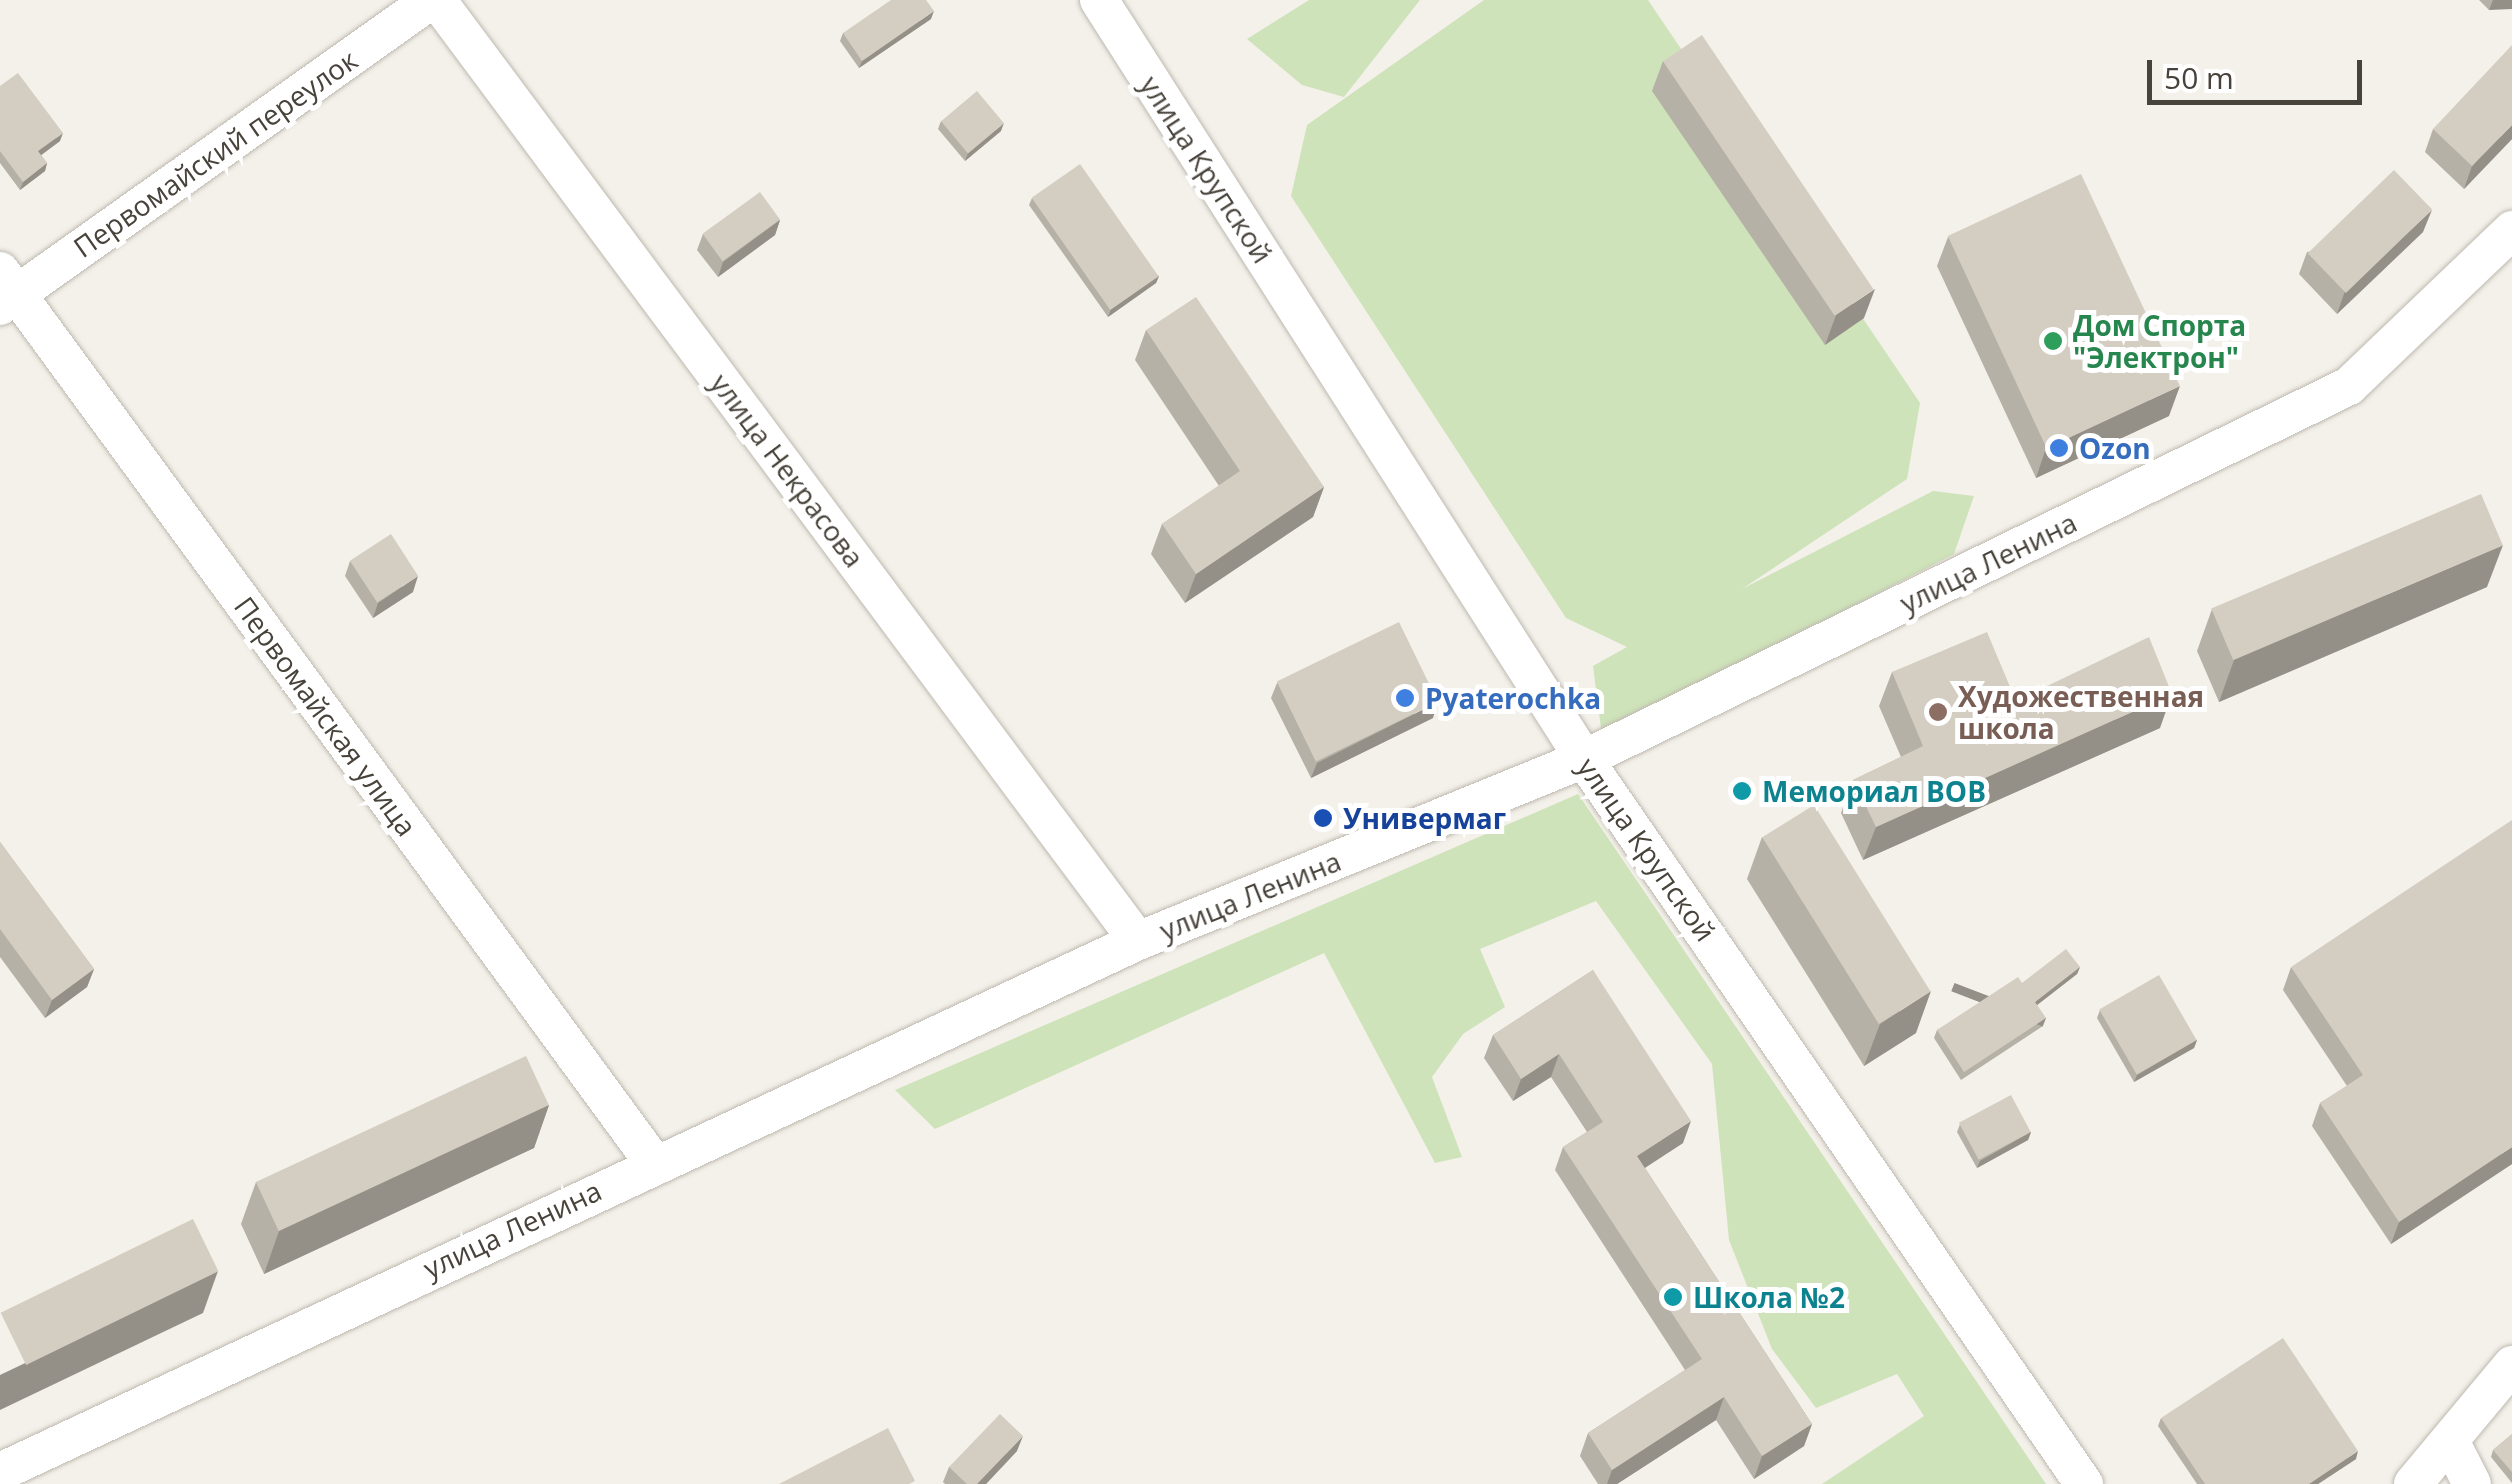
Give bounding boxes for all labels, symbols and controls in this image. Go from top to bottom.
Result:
scale bar [2152,40,2367,102]
street label: Первомайский переулок [67,42,363,264]
text: 50 m [2164,57,2234,98]
street label: улица Крупской [1134,69,1280,269]
place label: Дом Спорта "Электрон" [2073,308,2246,374]
marker: Дом Спорта "Электрон" [2042,330,2064,352]
street label: улица Некрасова [704,367,872,573]
place label: Ozon [2079,431,2151,465]
marker: Ozon [2048,437,2070,459]
street label: улица Ленина [1894,505,2082,619]
street label: Первомайская улица [228,590,424,842]
place label: Художественная школа [1958,679,2204,745]
place label: Pyaterochka [1425,681,1601,715]
marker: Pyaterochka [1394,687,1416,709]
marker: Художественная школа [1927,701,1949,723]
street label: улица Крупской [1571,751,1723,947]
place label: Мемориал ВОВ [1762,774,1986,808]
marker: Мемориал ВОВ [1731,780,1753,802]
place label: Универмаг [1343,801,1506,835]
marker: Универмаг [1312,807,1334,829]
street label: улица Ленина [1155,843,1345,947]
street label: улица Ленина [418,1173,606,1285]
place label: Школа №2 [1693,1280,1845,1314]
marker: Школа №2 [1662,1286,1684,1308]

